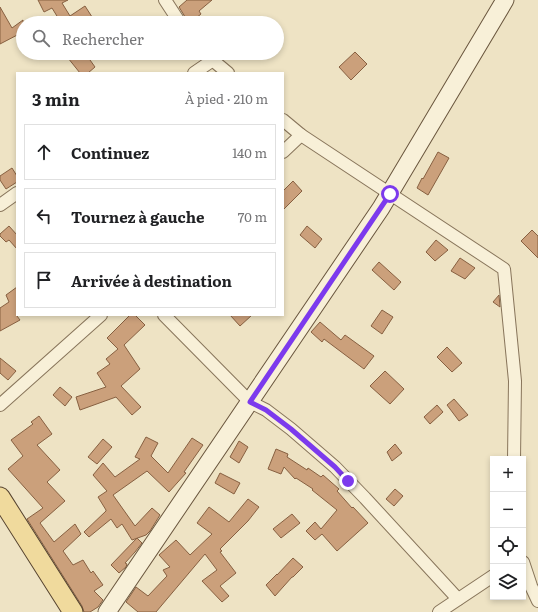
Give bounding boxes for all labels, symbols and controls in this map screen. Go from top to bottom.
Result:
search box [16,16,284,60]
icon: search [30,27,52,49]
text: Rechercher [62,27,144,50]
text: 3 min [32,86,80,111]
text: À pied · 210 m [185,89,268,108]
icon: ahead [33,141,55,163]
text: Continuez [71,141,149,164]
text: 140 m [232,143,267,162]
route start [381,185,399,203]
icon: left [33,205,55,227]
text: Tournez à gauche [71,205,204,228]
text: 70 m [238,207,267,226]
icon: arrive [33,269,55,291]
text: Arrivée à destination [71,269,232,292]
map controls [490,456,526,600]
button: + [490,456,526,492]
route end [339,472,357,490]
button: − [490,492,526,528]
button: locate [490,528,526,564]
button: layers [490,564,526,600]

